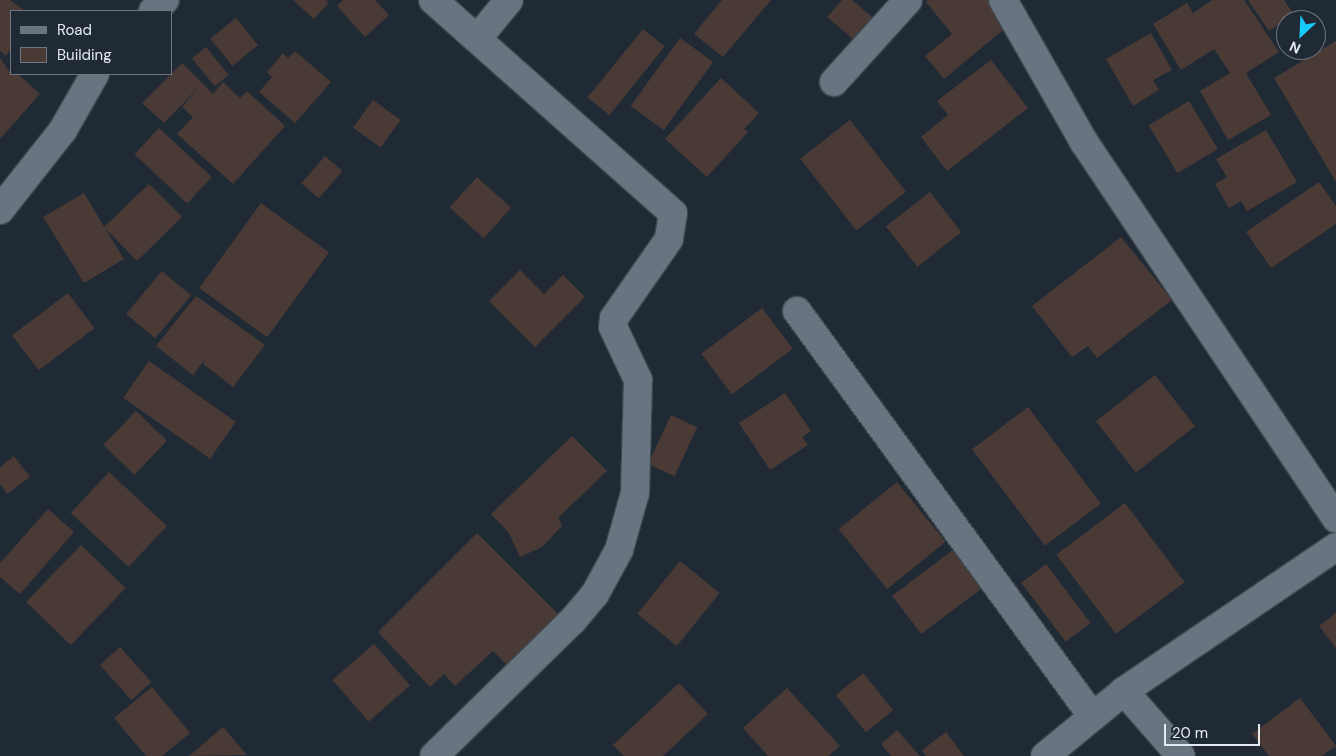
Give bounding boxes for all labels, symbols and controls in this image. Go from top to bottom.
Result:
legend [10,10,172,75]
north arrow [1276,10,1326,60]
text: Road [57,20,92,40]
text: N [1287,37,1304,58]
text: Building [57,45,112,65]
scale bar [1166,714,1262,746]
text: 20 m [1172,723,1208,743]

